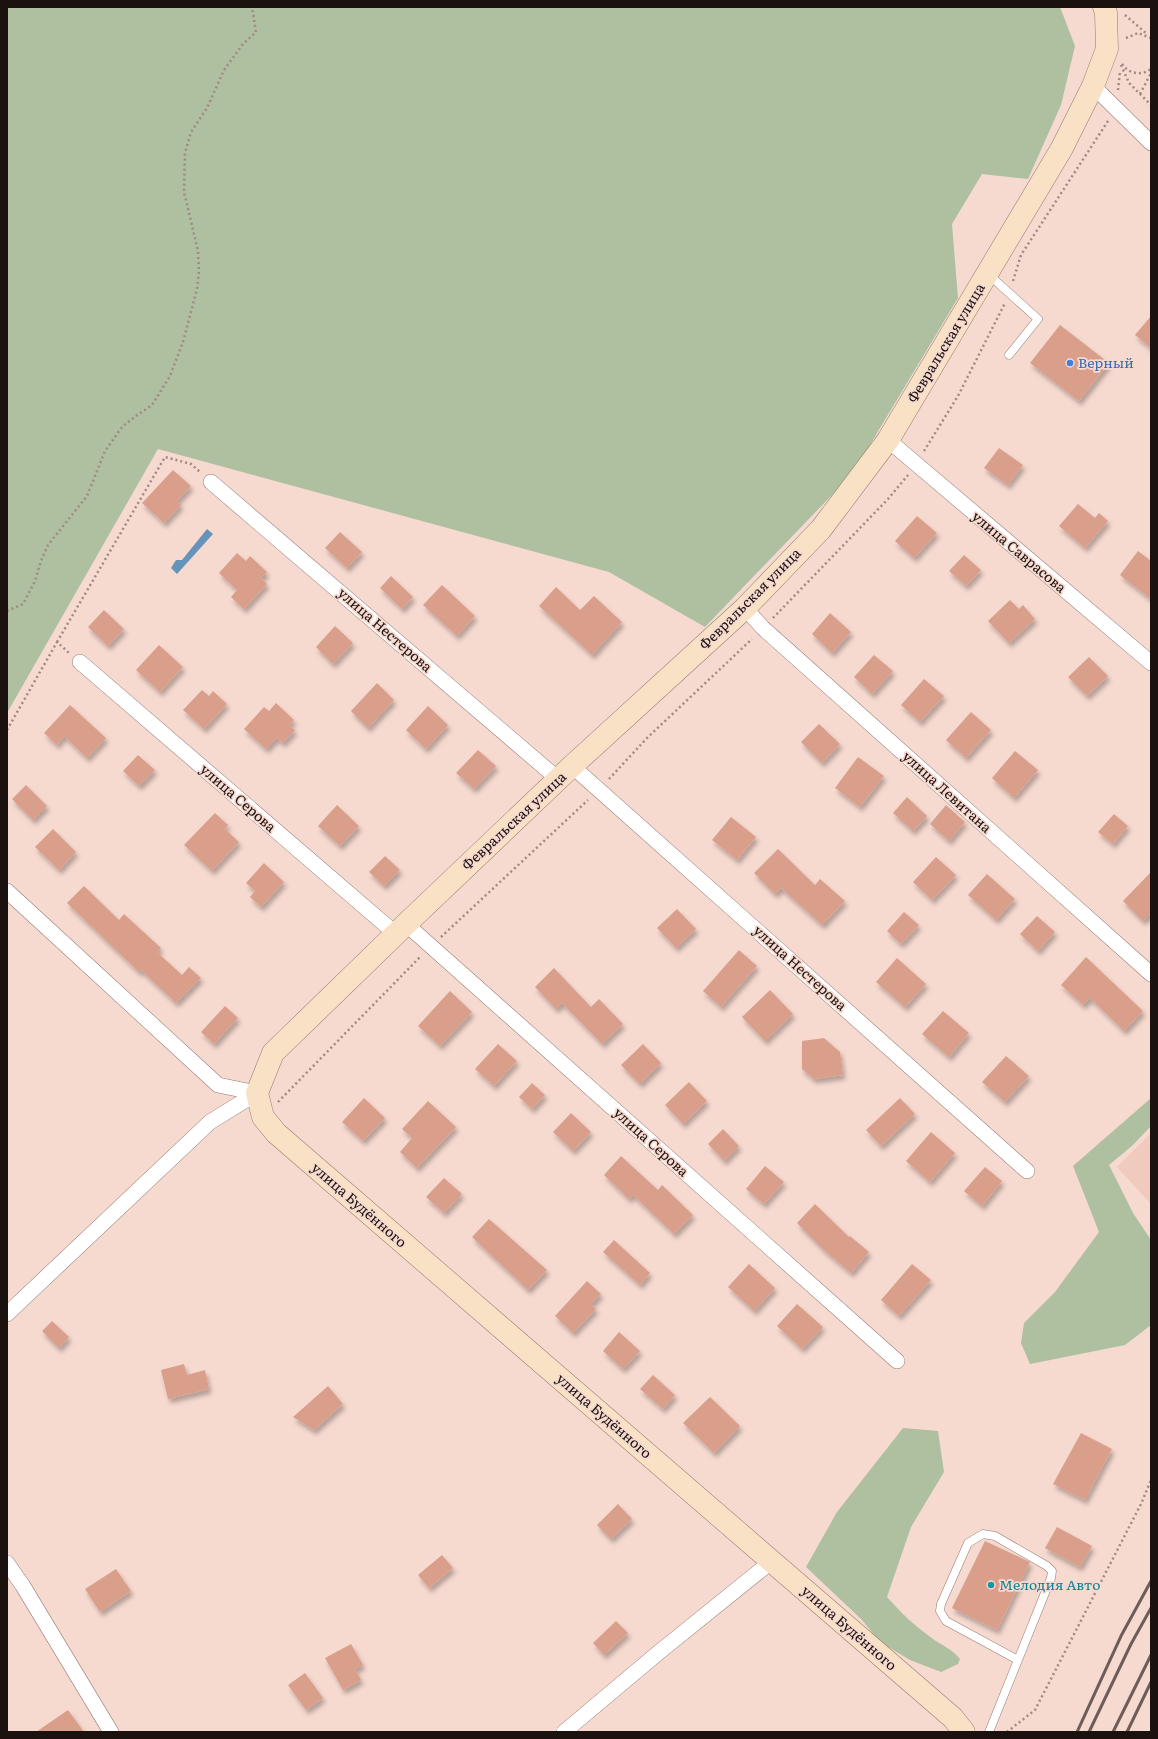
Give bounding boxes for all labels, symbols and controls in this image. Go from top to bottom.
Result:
street label: Февральская улица [901,278,989,406]
place label: Верный [1078,352,1134,372]
marker: Верный [1065,358,1075,368]
street label: улица Саврасова [968,506,1071,597]
street label: Февральская улица [694,543,805,654]
street label: улица Нестерова [334,583,438,676]
street label: улица Левитана [899,746,997,837]
street label: улица Серова [196,759,281,836]
street label: Февральская улица [457,766,570,874]
street label: улица Нестерова [750,920,852,1015]
street label: улица Серова [610,1102,694,1181]
street label: улица Будённого [308,1157,412,1251]
street label: улица Будённого [553,1368,657,1462]
place label: Мелодия Авто [999,1574,1100,1594]
street label: улица Будённого [798,1580,902,1674]
marker: Мелодия Авто [986,1580,996,1590]

